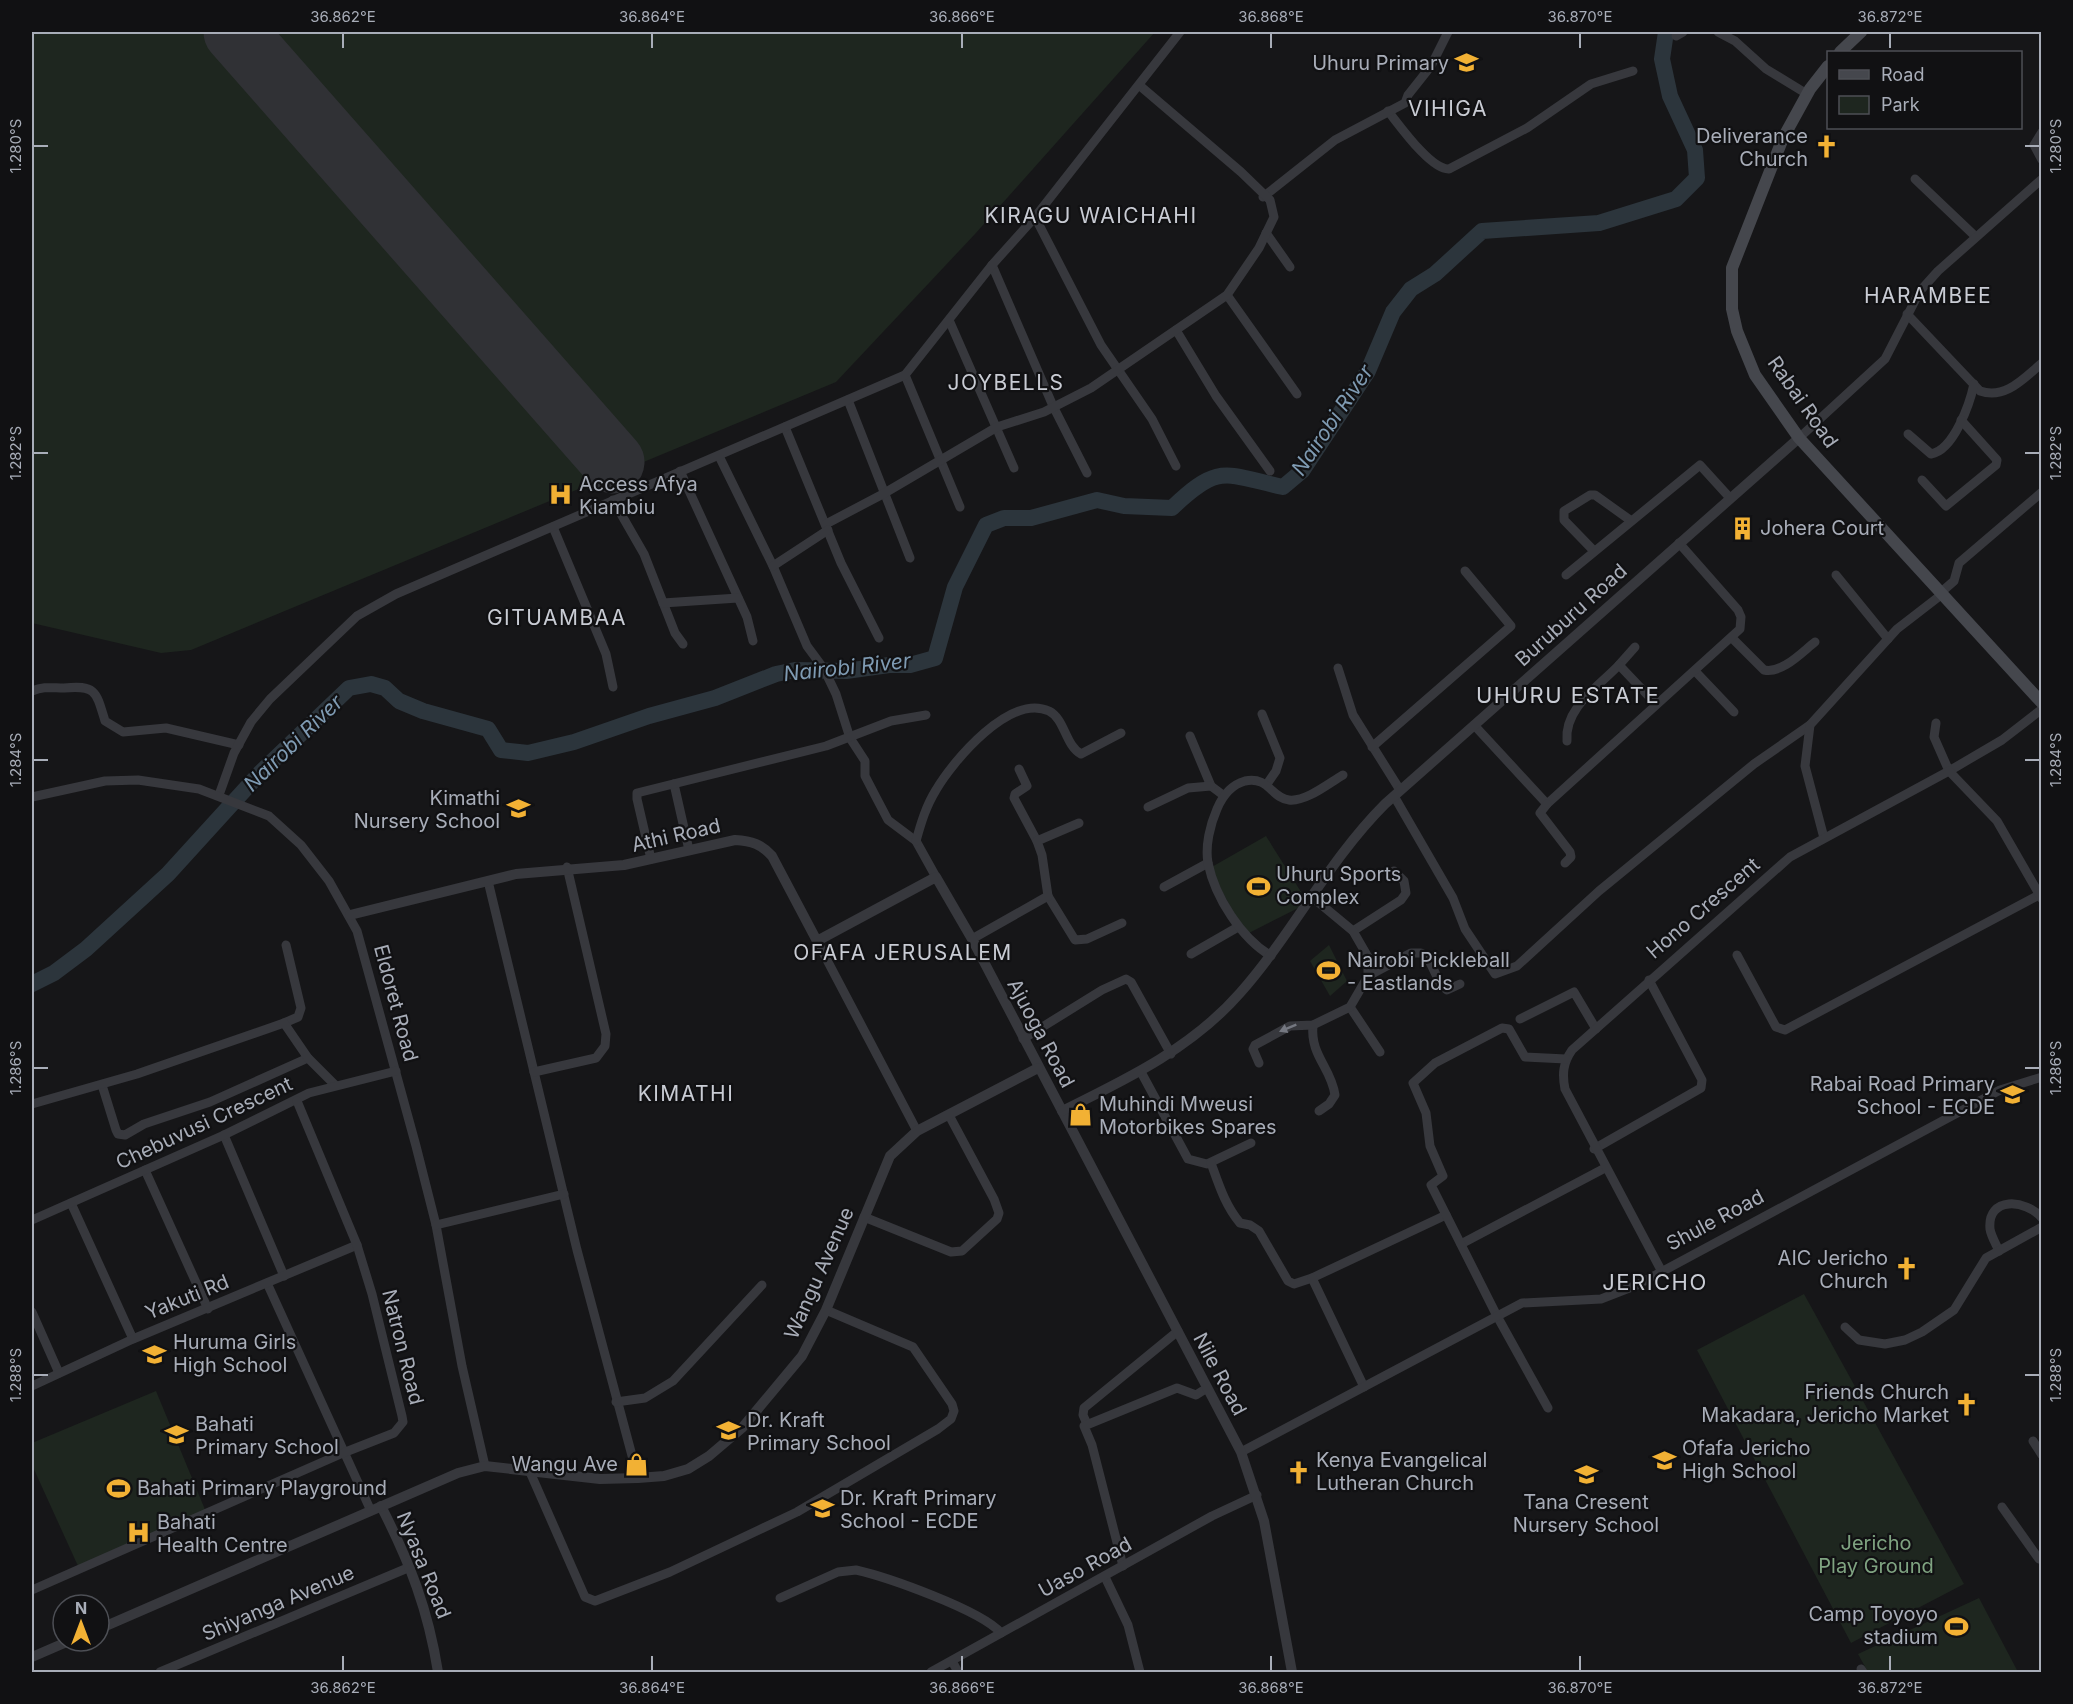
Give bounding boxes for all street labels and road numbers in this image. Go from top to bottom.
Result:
street label: Rabai Road [1763,352,1843,452]
street label: Buruburu Road [1510,559,1632,671]
street label: Athi Road [629,813,723,857]
street label: Hono Crescent [1642,852,1765,964]
street label: Eldoret Road [369,942,423,1064]
street label: Ajuoga Road [1002,974,1080,1092]
street label: Chebuvusi Crescent [112,1071,296,1174]
street label: Shule Road [1662,1184,1768,1256]
street label: Wangu Avenue [779,1203,859,1343]
street label: Yakuti Rd [142,1269,232,1325]
street label: Natron Road [377,1287,429,1407]
street label: Nile Road [1188,1329,1252,1419]
street label: Nyasa Road [392,1508,456,1622]
street label: Uaso Road [1034,1532,1136,1602]
street label: Shiyanga Avenue [198,1560,358,1646]

